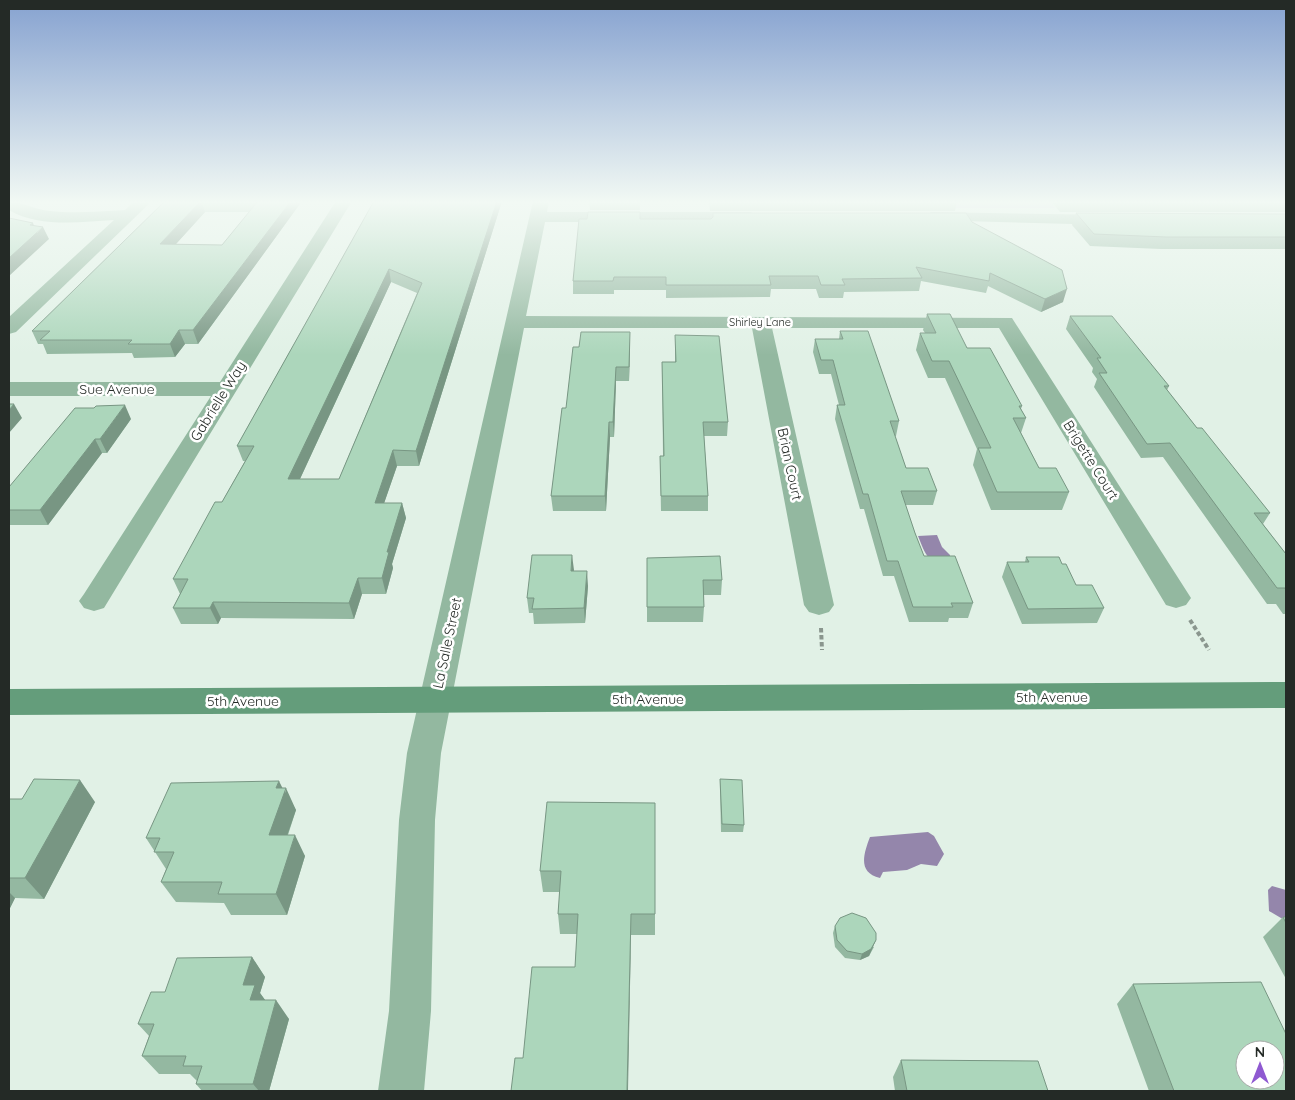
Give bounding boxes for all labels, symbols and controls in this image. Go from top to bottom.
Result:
street label: Shirley Lane [729,315,791,329]
street label: Gabrielle Way [186,358,250,444]
street label: Sue Avenue [79,380,155,398]
street label: Brigette Court [1059,417,1123,503]
street label: Brian Court [774,426,807,502]
street label: La Salle Street [429,596,465,690]
street label: 5th Avenue [1016,688,1088,706]
street label: 5th Avenue [612,690,684,708]
street label: 5th Avenue [207,692,279,710]
north arrow [1235,1040,1285,1090]
text: N [1255,1043,1265,1061]

